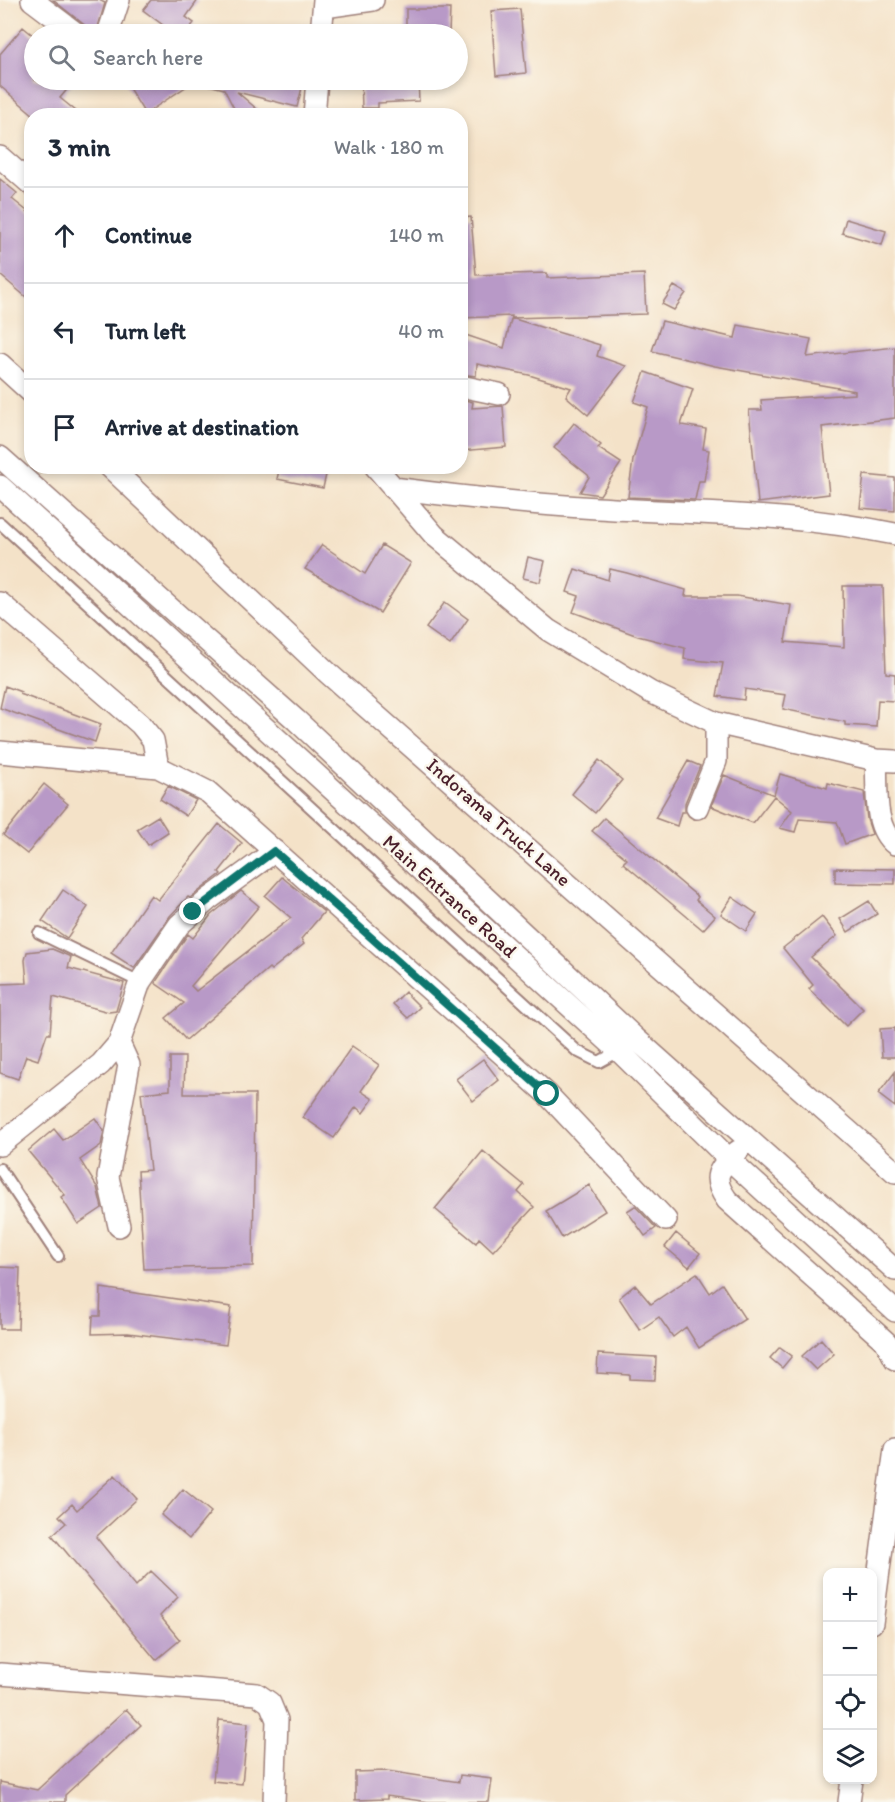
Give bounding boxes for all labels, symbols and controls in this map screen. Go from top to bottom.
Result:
search box [24,24,468,90]
icon: search [45,41,78,74]
text: Search here [93,44,203,71]
text: 3 min [48,131,110,163]
text: Walk · 180 m [334,135,444,159]
icon: ahead [48,219,81,252]
text: Continue [105,222,192,249]
text: 140 m [389,223,444,247]
icon: left [48,315,81,348]
text: Turn left [105,318,186,345]
text: 40 m [398,319,444,343]
icon: arrive [48,411,81,444]
text: Arrive at destination [105,414,299,441]
street label: Indorama Truck Lane [422,753,576,891]
street label: Main Entrance Road [378,829,522,963]
route end [179,898,205,924]
route start [533,1080,559,1106]
map controls [823,1568,877,1784]
button: + [823,1568,877,1622]
button: − [823,1622,877,1676]
button: locate [823,1676,877,1730]
button: layers [823,1730,877,1784]

